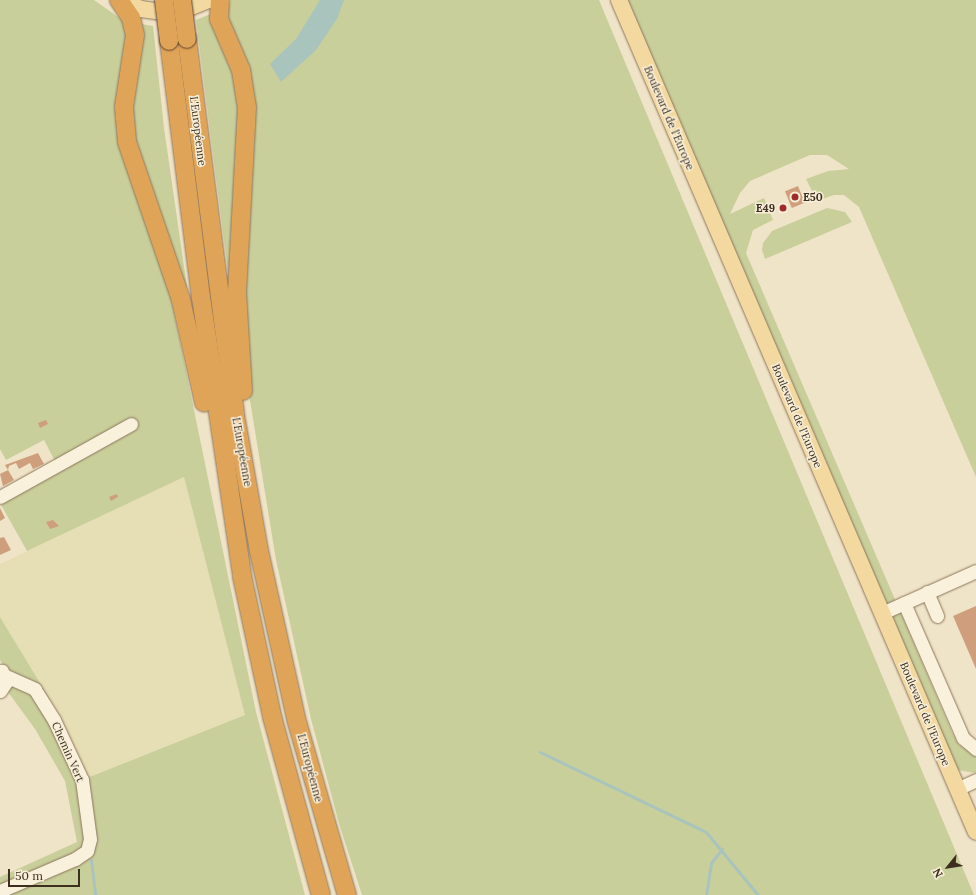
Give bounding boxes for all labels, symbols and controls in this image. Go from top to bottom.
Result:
street label: Boulevard de l'Europe [641,64,697,172]
street label: L'Européenne [187,95,209,167]
place label: E50 [803,190,823,204]
marker: E50 [790,192,800,202]
place label: E49 [756,201,775,215]
marker: E49 [778,203,788,213]
street label: Boulevard de l'Europe [769,362,825,470]
street label: L'Européenne [229,416,255,488]
street label: Boulevard de l'Europe [897,660,953,768]
street label: Chemin Vert [49,720,87,784]
street label: L'Européenne [295,733,325,803]
north arrow [928,847,968,887]
scale bar [10,861,82,887]
text: N [929,866,946,880]
text: 50 m [15,868,43,883]

